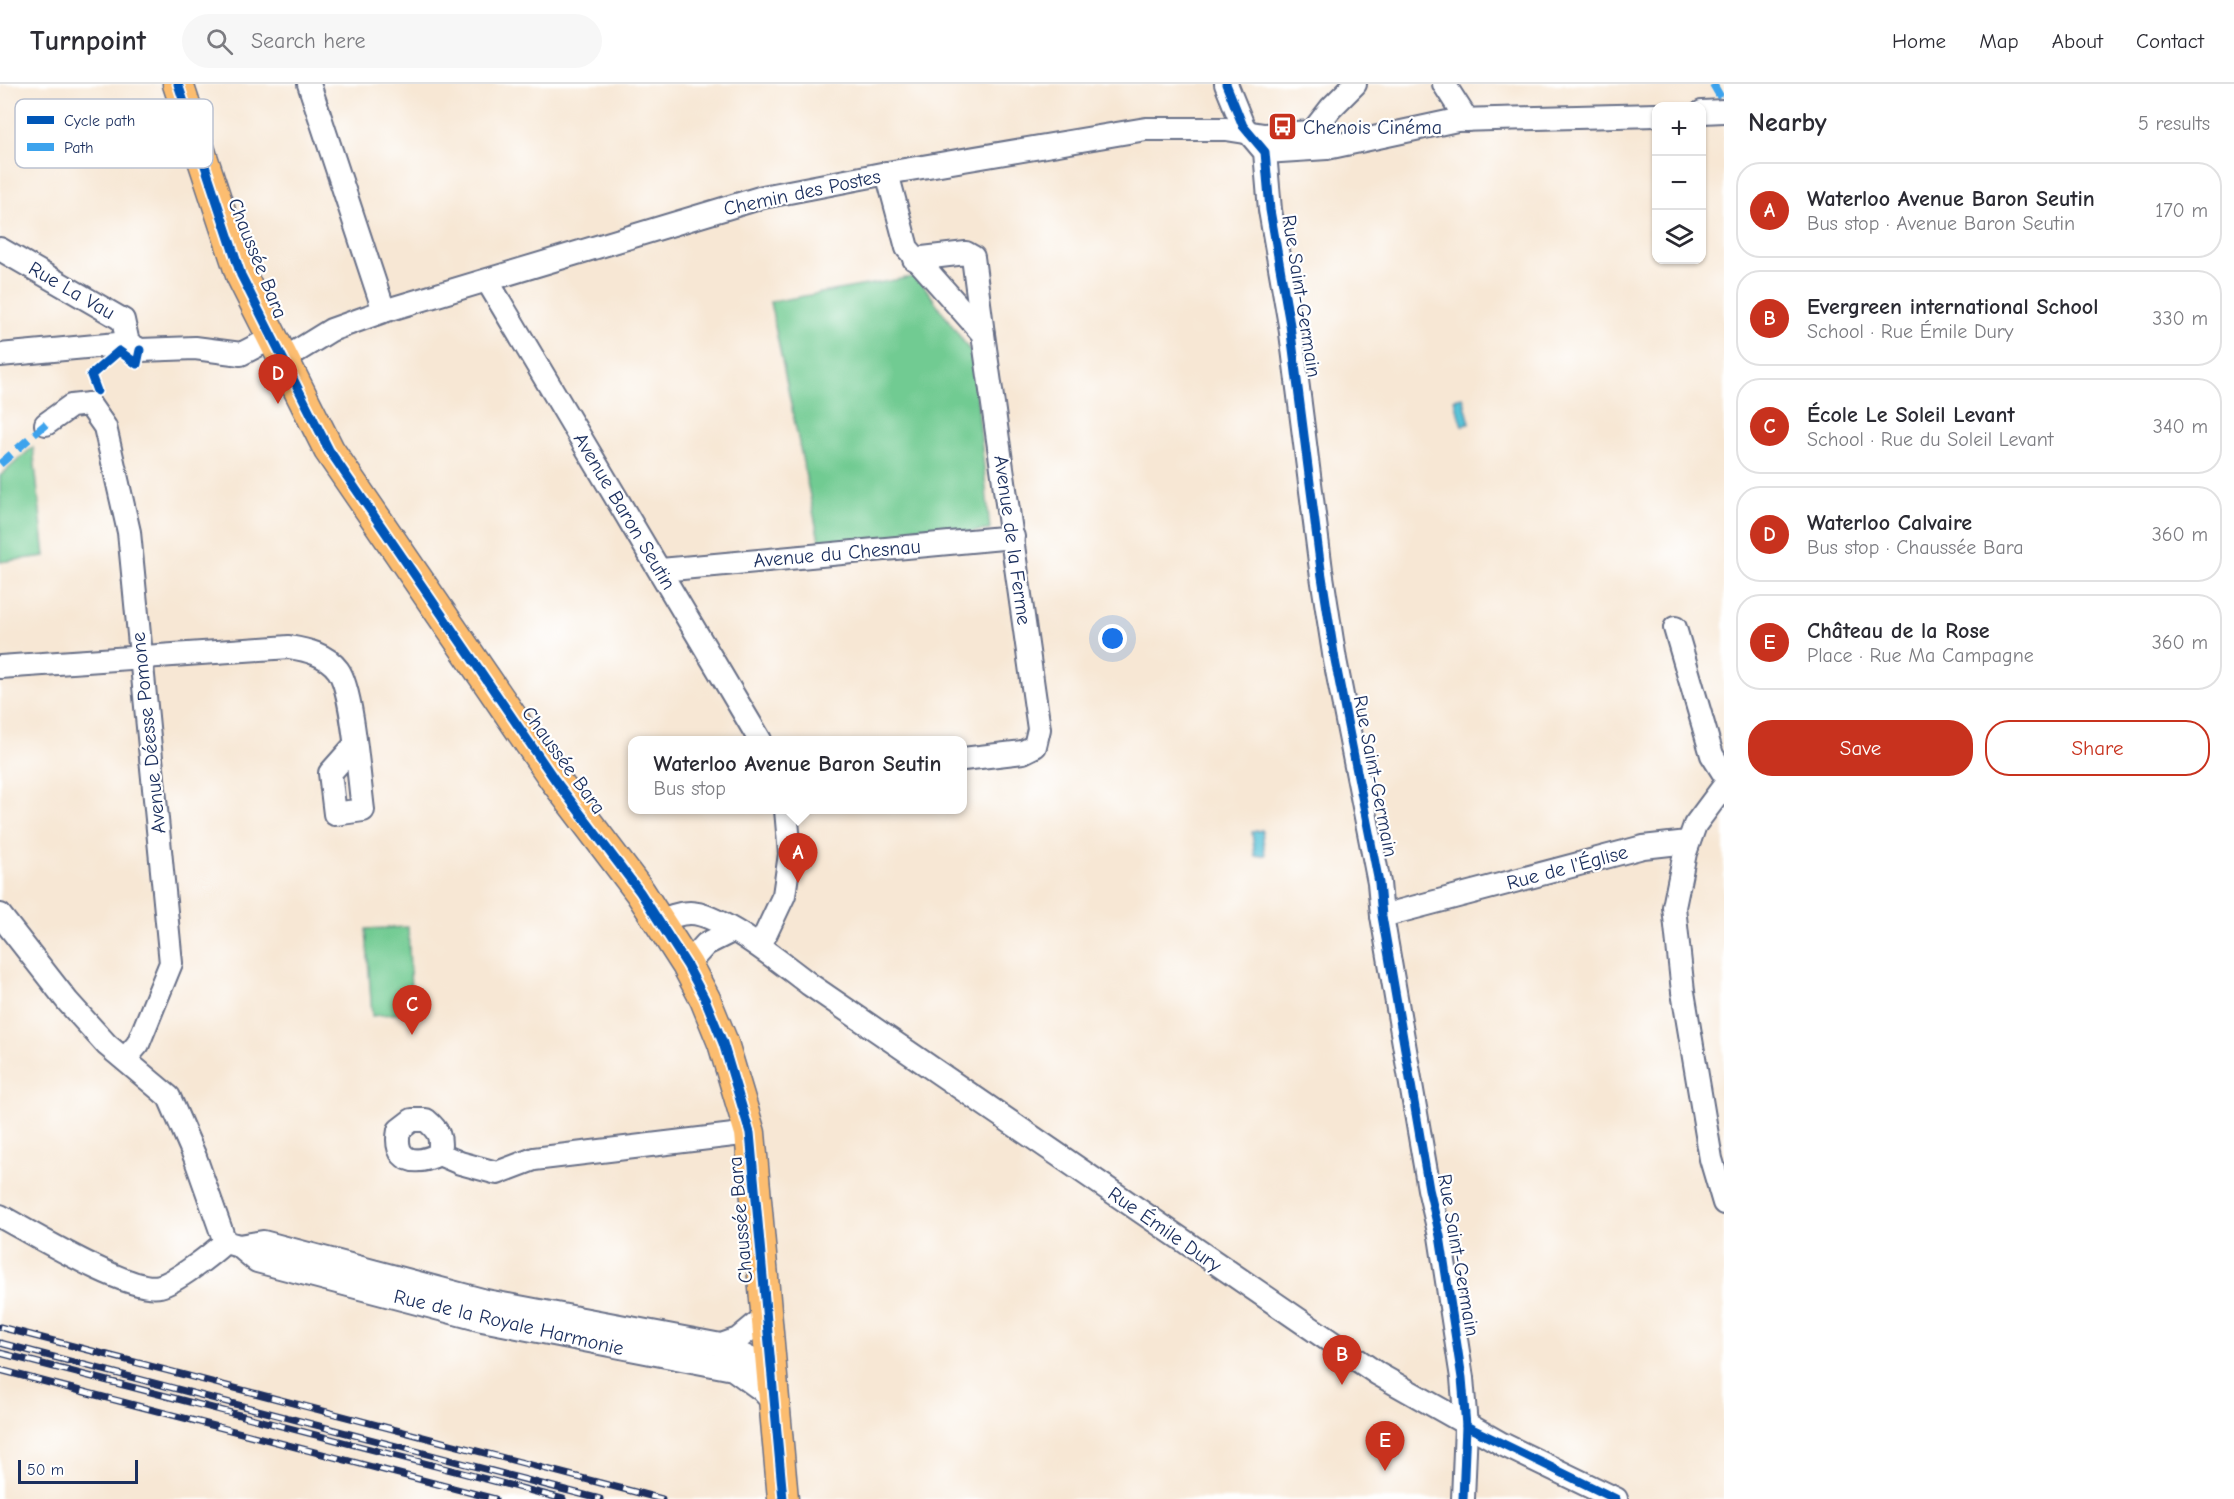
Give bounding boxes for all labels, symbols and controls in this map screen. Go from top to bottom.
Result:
search box [182,14,602,68]
text: Turnpoint [30,25,146,57]
icon: search [203,25,236,58]
text: Search here [251,28,365,54]
text: Home [1892,29,1946,53]
text: Map [1979,29,2019,53]
text: About [2052,29,2103,53]
text: Contact [2136,29,2204,53]
legend [15,99,213,168]
map controls [1652,102,1706,264]
button: + [1652,102,1706,156]
text: Nearby [1748,108,1827,138]
bus stop icon: Chenois Cinéma [1266,111,1298,143]
text: Cycle path [64,112,135,130]
text: 5 results [2138,112,2210,135]
place label: Chenois Cinéma [1303,116,1442,139]
text: Path [64,139,94,157]
button: − [1652,156,1706,210]
street label: Chemin des Postes [721,165,883,220]
text: Waterloo Avenue Baron Seutin [1807,186,2095,212]
street label: Chaussée Bara [223,195,292,322]
text: A [1764,199,1775,222]
text: 170 m [2155,199,2208,222]
button: layers [1652,210,1706,264]
text: Bus stop · Avenue Baron Seutin [1807,212,2075,235]
street label: Rue Saint-Germain [1277,213,1326,379]
street label: Rue La Vau [25,257,119,324]
text: Evergreen international School [1807,294,2098,320]
text: B [1763,307,1776,330]
text: 330 m [2152,307,2208,330]
text: School · Rue Émile Dury [1807,320,2014,343]
pin: D [258,354,298,404]
text: École Le Soleil Levant [1807,402,2015,428]
text: C [1763,415,1776,438]
text: 340 m [2153,415,2208,438]
text: School · Rue du Soleil Levant [1807,428,2054,451]
street label: Avenue Baron Seutin [569,429,680,594]
street label: Avenue de la Ferme [989,454,1036,626]
text: Waterloo Calvaire [1807,510,1972,536]
text: D [1763,523,1776,546]
text: 360 m [2152,523,2208,546]
street label: Avenue du Chesnau [752,535,922,572]
text: Bus stop · Chaussée Bara [1807,536,2024,559]
text: Château de la Rose [1807,618,1990,644]
your location [1098,624,1127,653]
street label: Avenue Déesse Pomone [126,631,171,835]
text: E [1764,631,1775,654]
text: 360 m [2152,631,2208,654]
text: Place · Rue Ma Campagne [1807,644,2034,667]
street label: Rue Saint-Germain [1349,693,1402,859]
street label: Chaussée Bara [517,702,610,819]
button: Save [1748,720,1973,776]
button: Share [1985,720,2210,776]
popup [628,736,967,814]
text: Waterloo Avenue Baron Seutin [654,751,941,777]
text: Bus stop [654,777,726,800]
pin: A [778,834,818,883]
street label: Rue de l'Église [1504,840,1630,895]
pin: C [392,986,432,1035]
street label: Chaussée Bara [723,1155,758,1284]
street label: Rue Saint-Germain [1433,1172,1484,1338]
street label: Rue Émile Dury [1104,1182,1226,1277]
street label: Rue de la Royale Harmonie [392,1285,626,1360]
pin: B [1322,1336,1362,1385]
pin: E [1366,1422,1404,1471]
scale bar [18,1457,138,1484]
text: 50 m [27,1461,64,1479]

